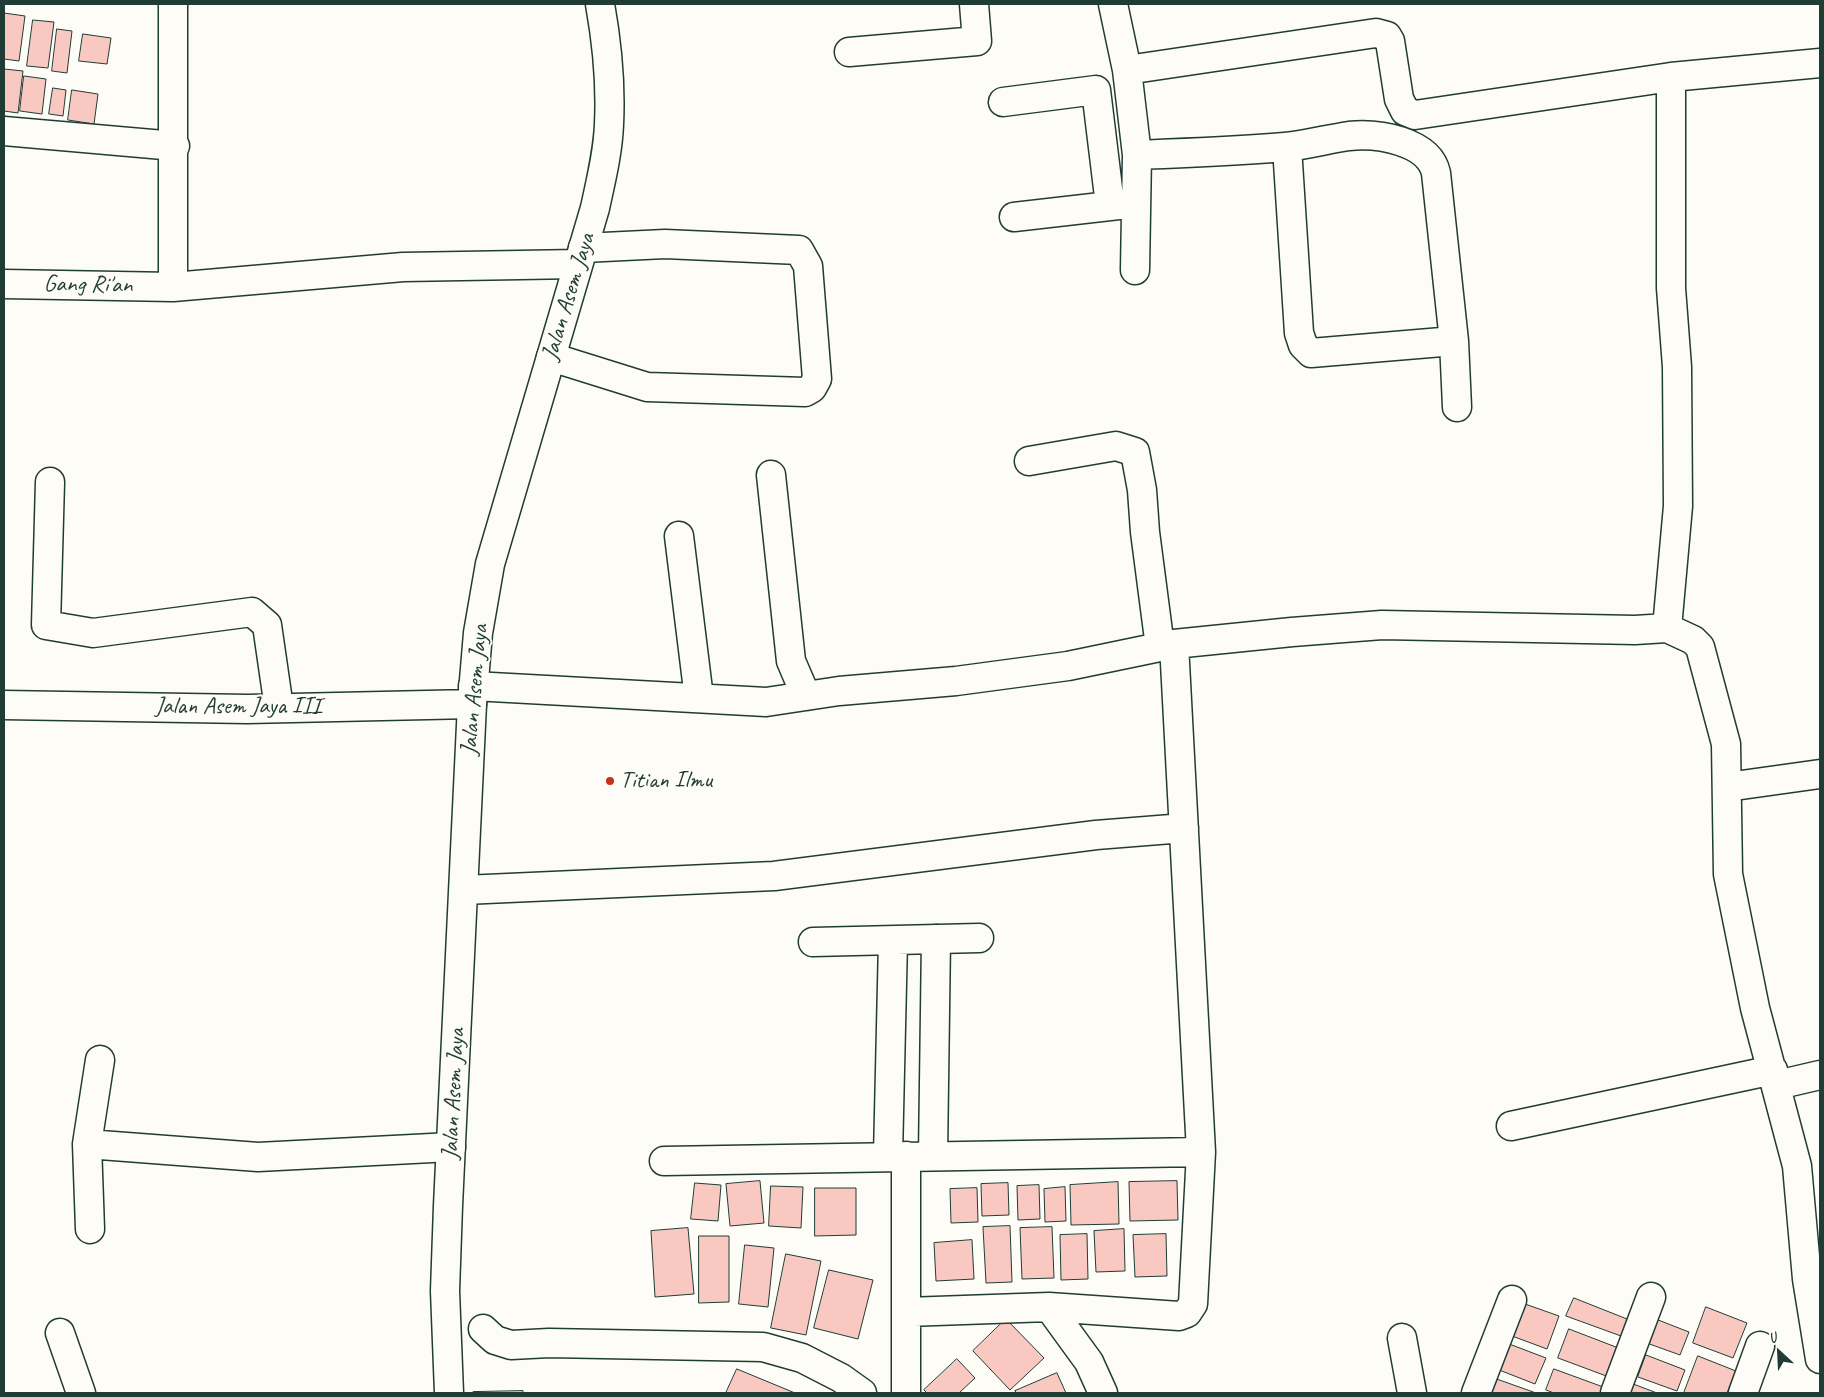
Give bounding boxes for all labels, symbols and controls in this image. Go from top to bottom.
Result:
street label: Jalan Asem Jaya [536,230,602,364]
street label: Gang Ri'an [43,270,133,300]
street label: Jalan Asem Jaya [455,623,495,757]
street label: Jalan Asem Jaya III [155,693,321,721]
place label: Titian Ilmu [620,767,712,795]
marker: Titian Ilmu [604,775,616,787]
street label: Jalan Asem Jaya [436,1028,472,1160]
north arrow [1754,1327,1804,1377]
text: U [1766,1329,1779,1347]

